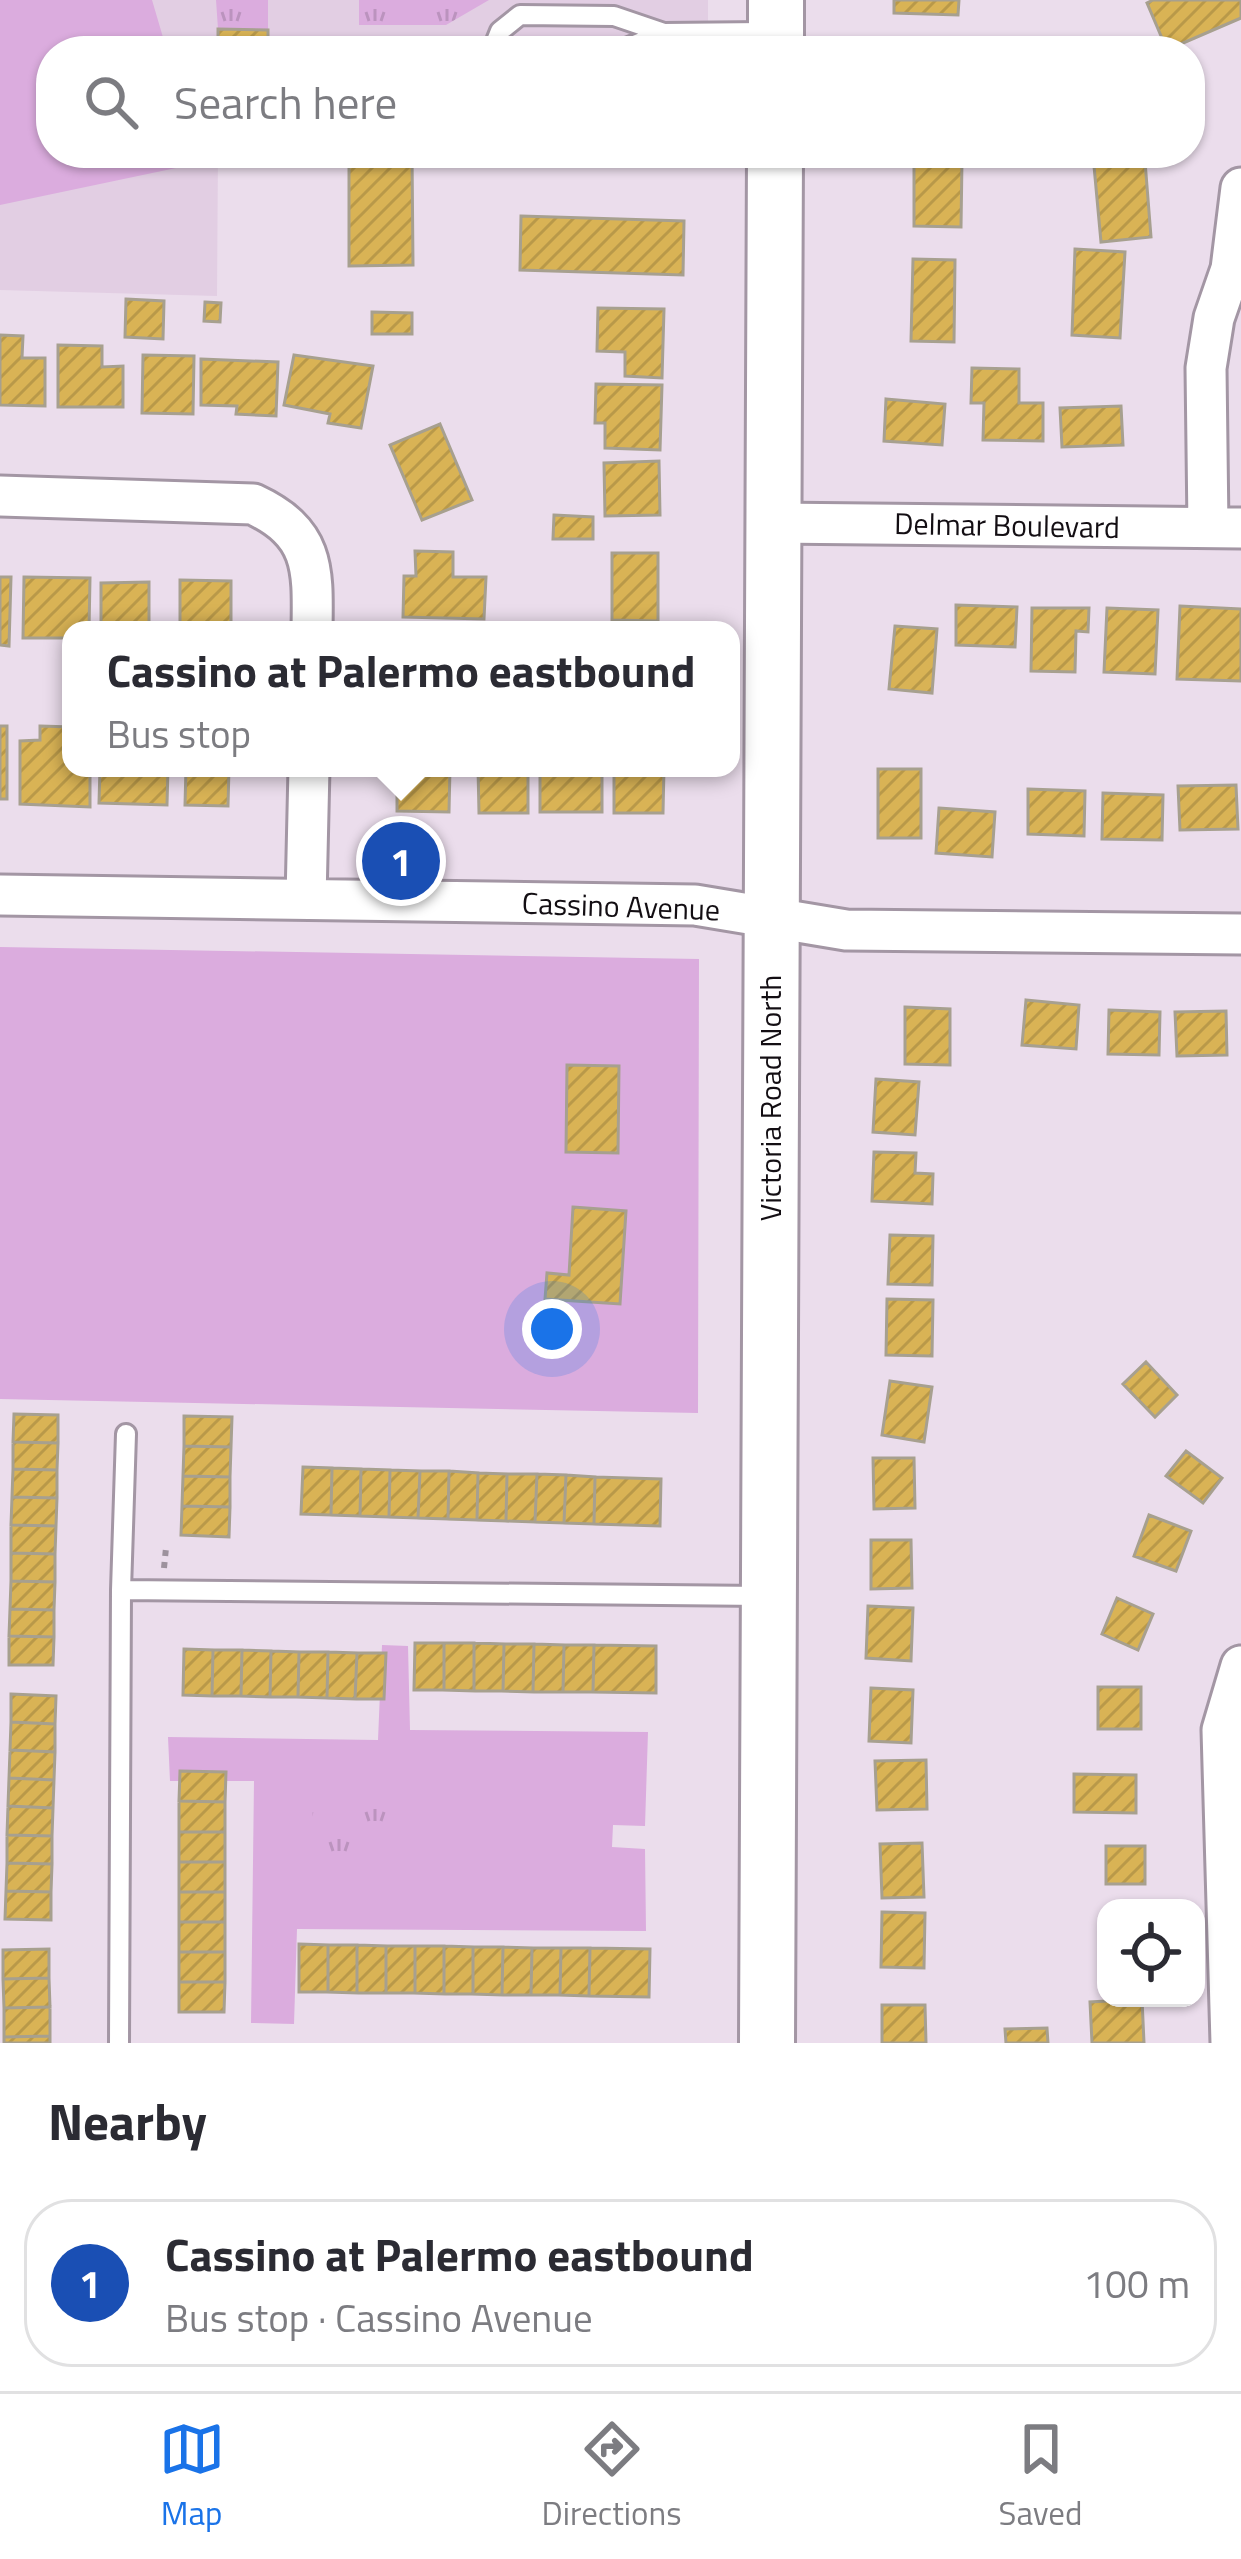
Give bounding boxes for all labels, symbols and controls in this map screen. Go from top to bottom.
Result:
search box [36,36,1205,168]
text: Search here [174,68,397,136]
icon: search [78,69,144,135]
street label: Delmar Boulevard [894,500,1120,550]
popup [62,621,740,777]
text: Cassino at Palermo eastbound [107,636,695,704]
text: Bus stop [107,704,251,763]
pin: 1 [362,816,440,906]
street label: Cassino Avenue [521,880,721,932]
street label: Victoria Road North [747,975,793,1221]
your location [522,1299,582,1359]
map controls [1097,1899,1205,2007]
button: locate [1097,1899,1205,2007]
text: Nearby [48,2082,207,2160]
text: Cassino at Palermo eastbound [165,2220,754,2288]
text: 1 [79,2254,101,2313]
text: 100 m [1083,2254,1190,2313]
text: Bus stop · Cassino Avenue [165,2288,593,2347]
tab: Map [159,2416,225,2538]
tab: Directions [542,2416,682,2538]
tab: Saved [999,2416,1082,2538]

